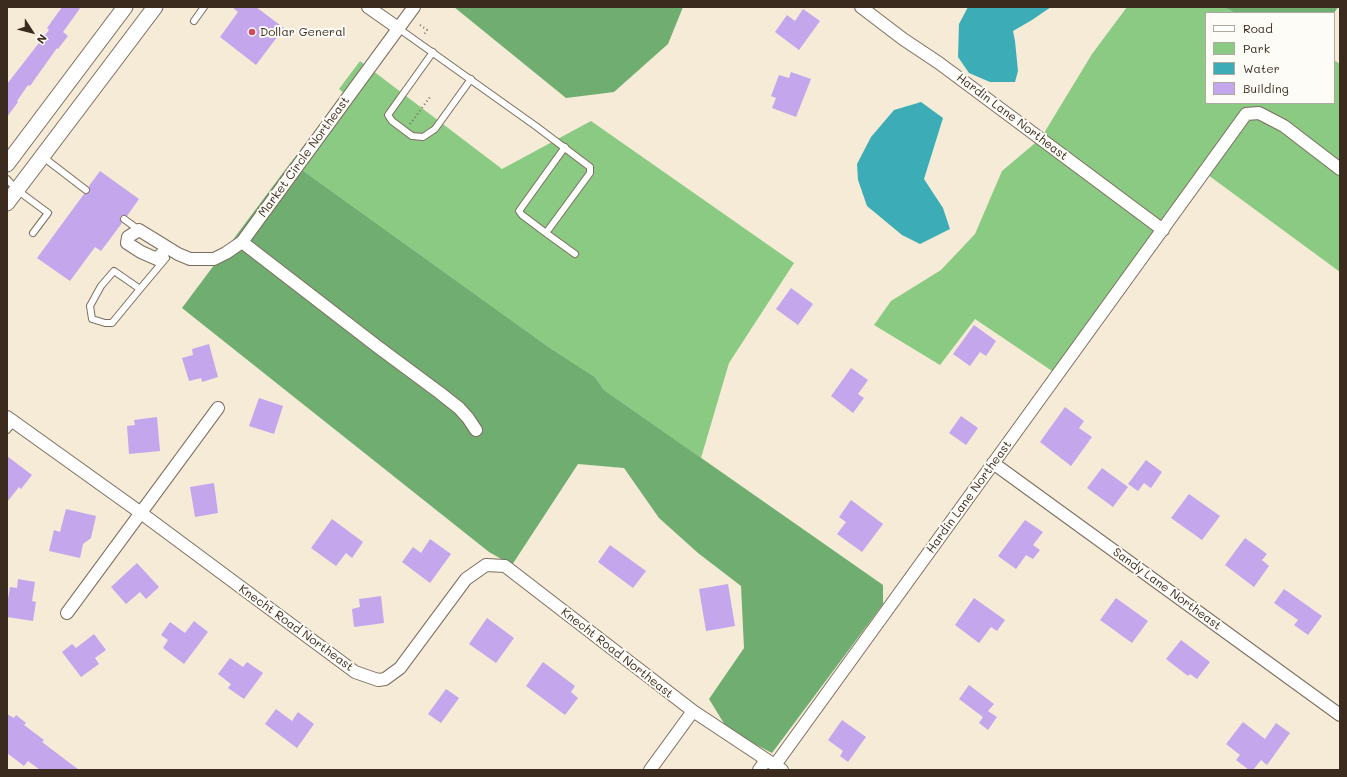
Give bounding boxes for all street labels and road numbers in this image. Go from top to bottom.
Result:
street label: Hardin Lane Northeast [954,70,1070,164]
street label: Market Circle Northeast [255,94,353,220]
street label: Hardin Lane Northeast [923,438,1015,556]
street label: Sandy Lane Northeast [1110,545,1224,633]
street label: Knecht Road Northeast [236,582,356,674]
street label: Knecht Road Northeast [558,605,676,701]

